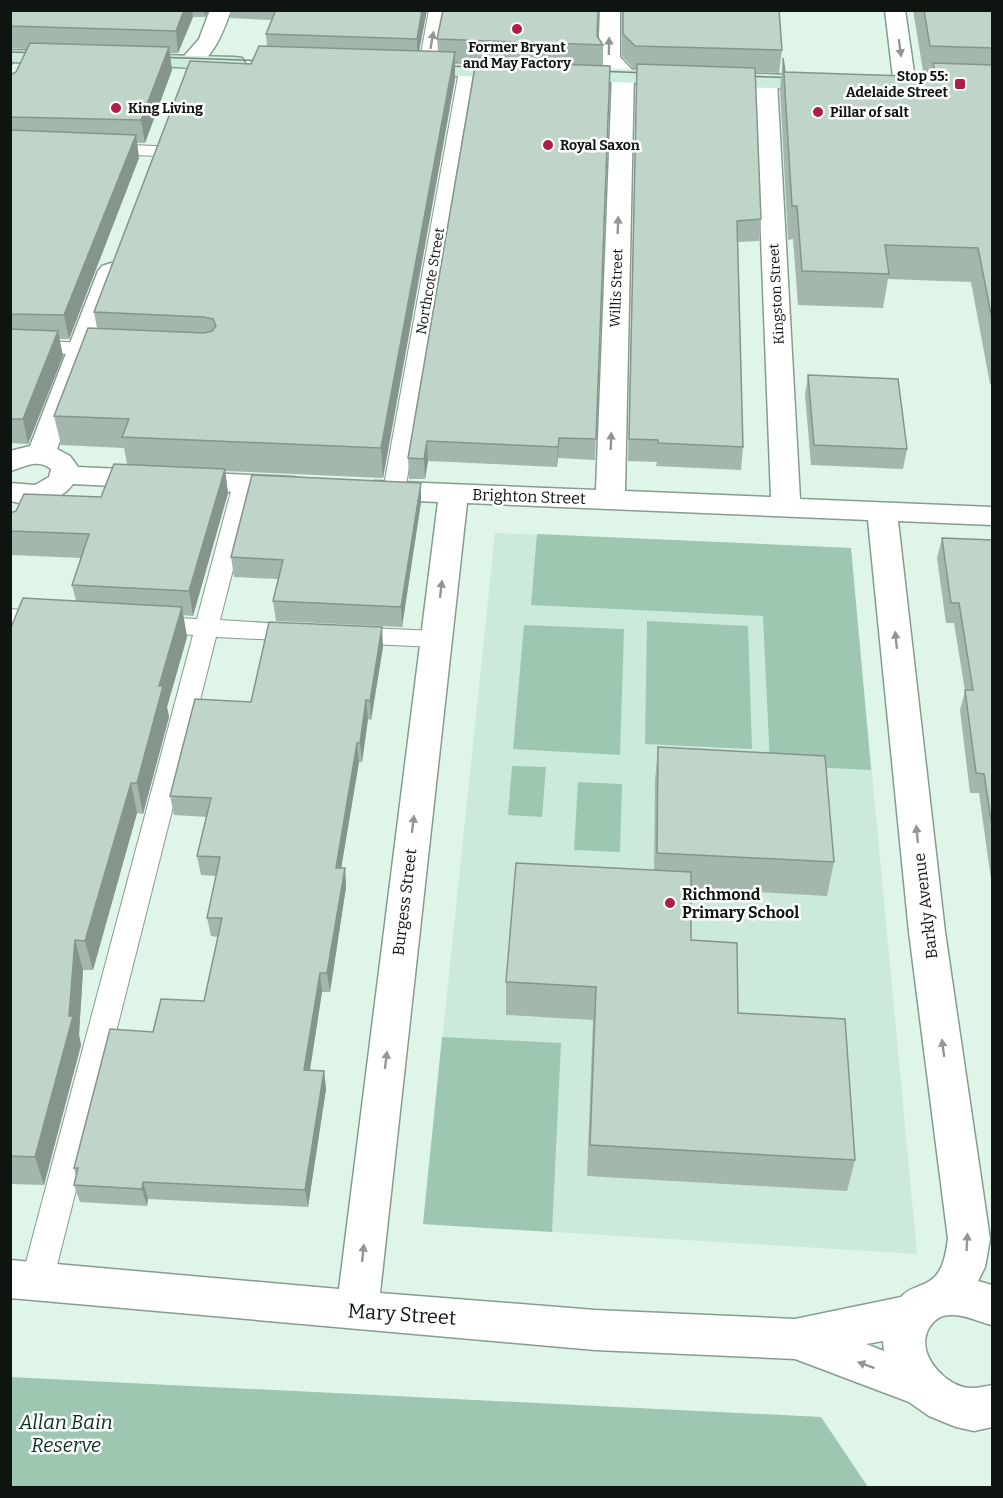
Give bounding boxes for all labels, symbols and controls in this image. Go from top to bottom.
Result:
marker: Former Bryant and May Factory [510,22,524,36]
one-way arrow [428,30,437,49]
one-way arrow [604,37,614,56]
place label: Former Bryant and May Factory [463,39,571,72]
one-way arrow [895,39,904,58]
place label: Stop 55: Adelaide Street [846,68,948,101]
marker: Stop 55: Adelaide Street [953,77,967,91]
place label: King Living [128,100,203,117]
marker: King Living [109,101,123,115]
place label: Pillar of salt [830,104,909,121]
marker: Pillar of salt [811,105,825,119]
place label: Royal Saxon [560,137,640,154]
marker: Royal Saxon [541,138,555,152]
one-way arrow [613,216,623,235]
street label: Northcote Street [413,226,448,336]
street label: Kingston Street [765,243,788,345]
street label: Willis Street [607,248,626,328]
one-way arrow [607,432,616,451]
street label: Brighton Street [472,485,586,508]
one-way arrow [437,579,446,598]
one-way arrow [891,631,901,650]
one-way arrow [408,815,418,834]
one-way arrow [912,824,922,843]
street label: Burgess Street [388,847,421,957]
street label: Barkly Avenue [910,852,941,960]
place label: Richmond Primary School [682,885,799,922]
marker: Richmond Primary School [663,896,677,910]
one-way arrow [939,1039,948,1058]
one-way arrow [381,1050,390,1069]
one-way arrow [963,1232,972,1251]
one-way arrow [358,1244,368,1263]
street label: Mary Street [347,1298,457,1330]
one-way arrow [857,1360,875,1369]
park label: Allan Bain Reserve [18,1410,113,1457]

